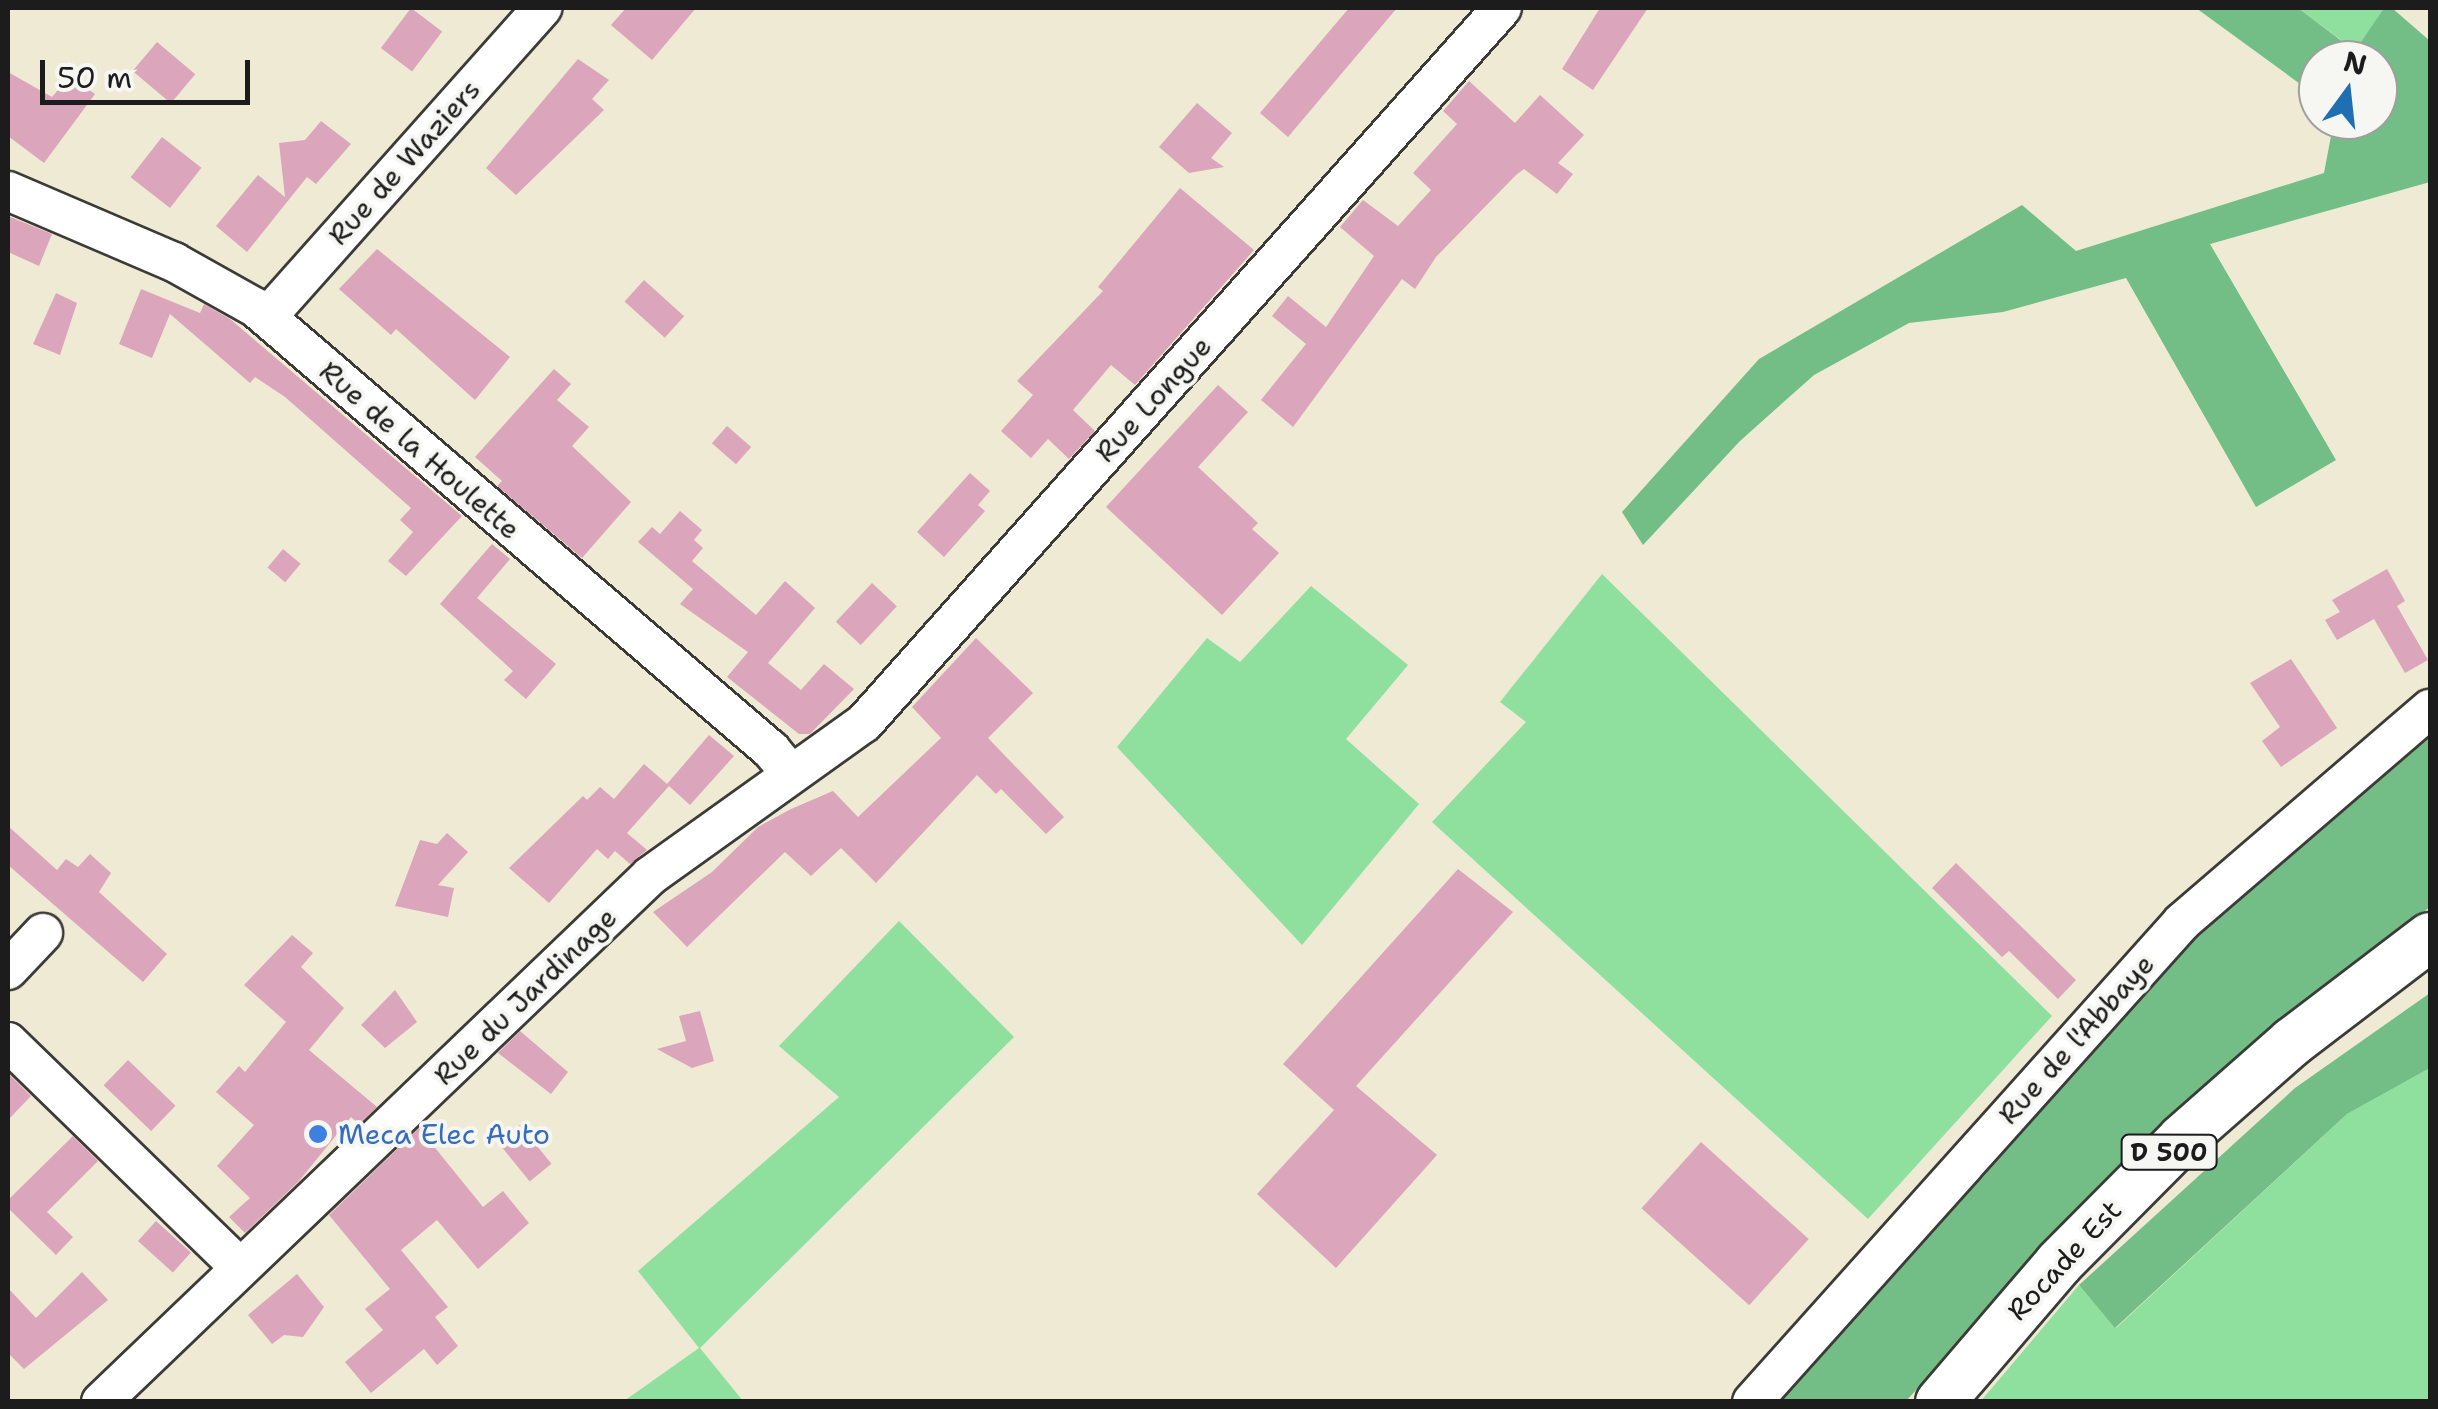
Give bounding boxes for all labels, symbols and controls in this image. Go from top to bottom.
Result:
scale bar [45,40,255,102]
north arrow [2298,40,2398,140]
text: N [2340,42,2371,84]
text: 50 m [57,57,132,98]
street label: Rue de Waziers [321,72,487,252]
street label: Rue Longue [1088,329,1218,469]
street label: Rue de la Houlette [313,354,527,546]
street label: Rue du Jardinage [427,900,623,1092]
street label: Rue de l'Abbaye [1991,947,2161,1131]
place label: Meca Elec Auto [338,1117,550,1151]
marker: Meca Elec Auto [307,1123,329,1145]
road number: D 500 [2119,1132,2219,1172]
street label: Rocade Est [2000,1193,2128,1327]

